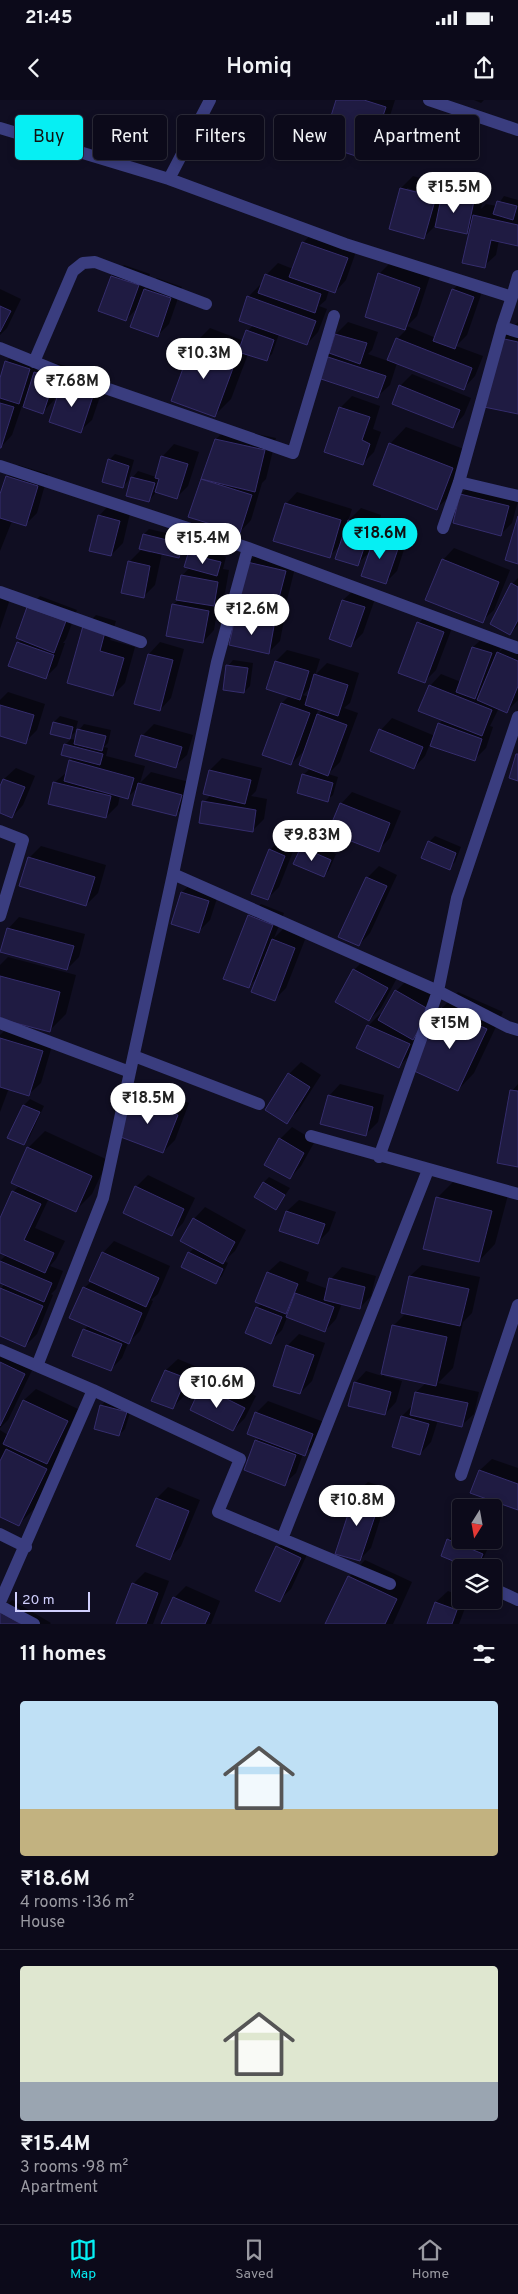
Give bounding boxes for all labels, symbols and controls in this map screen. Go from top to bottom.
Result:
text: 21:45 [25,6,73,30]
icon: back [20,54,48,82]
text: Homiq [226,54,292,81]
icon: share [470,54,498,82]
chip: Buy [15,115,83,160]
chip: Rent [93,115,167,160]
chip: Filters [177,115,264,160]
chip: New [274,115,345,160]
chip: Apartment [355,115,479,160]
pin: ₹15.5M [413,172,495,214]
text: ₹15.5M [427,178,481,198]
pin: ₹10.3M [163,338,245,380]
text: ₹10.3M [177,344,231,364]
pin: ₹7.68M [31,366,113,408]
text: ₹7.68M [45,372,99,392]
pin: ₹18.6M [339,518,421,560]
pin: ₹15.4M [162,522,244,565]
text: ₹18.6M [353,524,407,544]
text: ₹15.4M [176,529,230,549]
pin: ₹12.6M [211,594,293,636]
text: ₹12.6M [225,600,279,620]
pin: ₹9.83M [271,820,353,862]
text: ₹9.83M [284,826,340,846]
pin: ₹15M [420,1008,480,1050]
text: ₹15M [430,1014,470,1034]
pin: ₹18.5M [107,1082,189,1125]
text: ₹18.5M [121,1089,175,1109]
pin: ₹10.6M [176,1366,258,1409]
text: ₹10.6M [190,1373,244,1393]
pin: ₹10.8M [316,1484,398,1527]
text: ₹10.8M [330,1491,384,1511]
north arrow [452,1499,502,1549]
map controls [452,1499,502,1609]
button: layers [452,1559,502,1609]
scale bar [15,1589,90,1612]
text: 20 m [22,1592,55,1609]
icon: filters [470,1640,498,1668]
text: 11 homes [20,1641,107,1668]
icon: home [214,1733,304,1823]
text: ₹18.6M [20,1866,90,1893]
text: 4 rooms · 136 m² [20,1893,134,1913]
text: House [20,1913,65,1933]
icon: home [214,1999,304,2089]
text: ₹15.4M [20,2131,91,2158]
text: 3 rooms · 98 m² [20,2158,128,2178]
text: Apartment [20,2178,98,2198]
tab: Map [69,2236,97,2283]
tab: Saved [235,2236,274,2283]
tab: Home [412,2236,449,2283]

